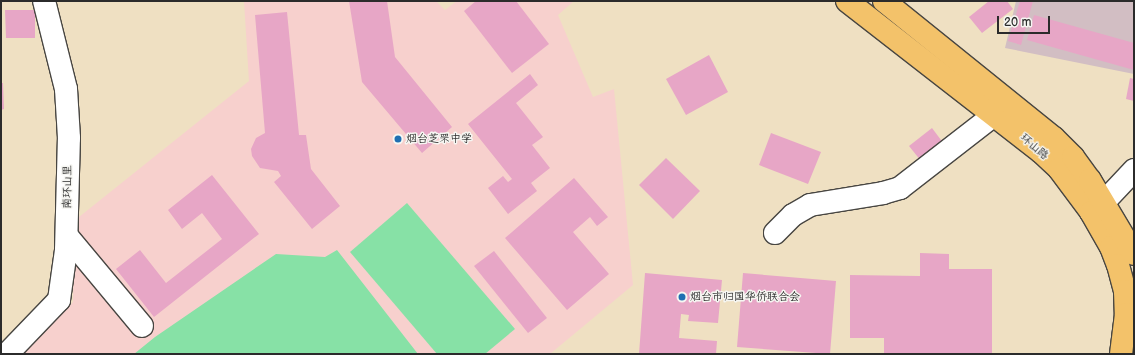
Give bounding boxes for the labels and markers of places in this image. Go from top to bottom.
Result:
place label: 烟台芝罘中学 [406,132,472,146]
marker: 烟台芝罘中学 [393,134,403,144]
place label: 烟台市归国华侨联合会 [690,290,800,304]
marker: 烟台市归国华侨联合会 [677,292,687,302]

